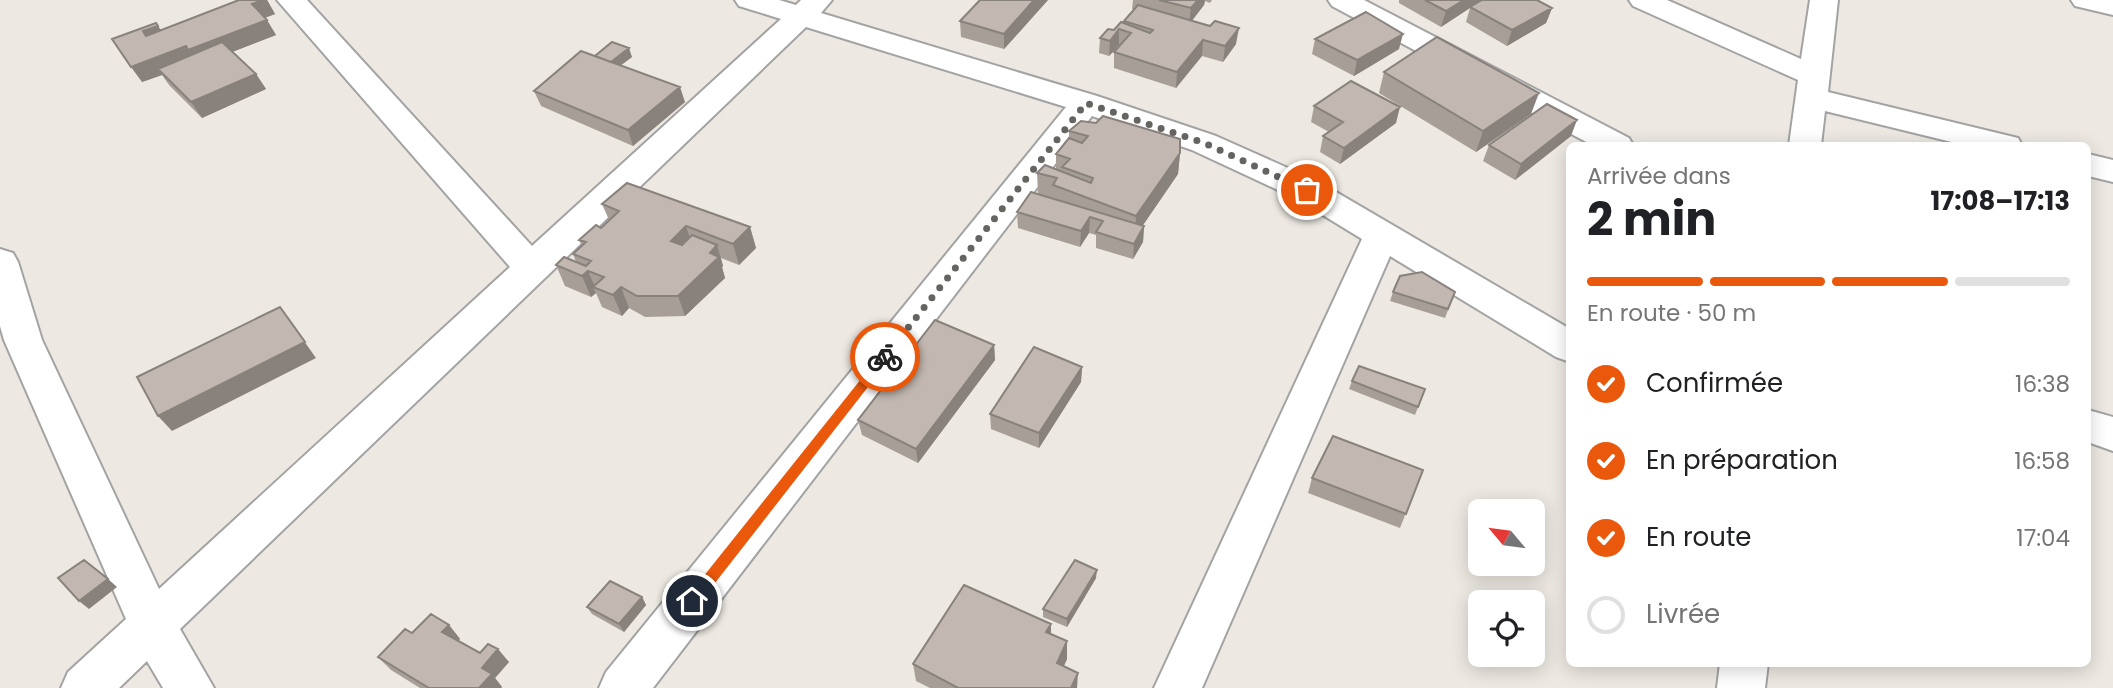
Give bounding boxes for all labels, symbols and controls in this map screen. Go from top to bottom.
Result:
pin [1277,160,1337,220]
text: Arrivée dans [1587,160,1731,192]
icon: bag [1288,171,1326,209]
text: 17:08–17:13 [1930,183,2070,219]
text: 2 min [1587,187,1716,251]
text: En route · 50 m [1587,297,1756,329]
courier [850,322,920,392]
icon: bike [866,338,904,376]
icon: check [1587,365,1625,403]
text: Confirmée [1646,365,1783,401]
text: 16:38 [2015,368,2070,400]
icon: check [1587,442,1625,480]
text: En préparation [1646,442,1838,478]
text: 16:58 [2014,445,2070,477]
north arrow [1468,499,1545,576]
map controls [1468,499,1545,667]
icon: check [1587,519,1625,557]
text: En route [1646,519,1751,555]
text: 17:04 [2016,522,2070,554]
pin [662,571,722,631]
icon: home [673,582,711,620]
button: locate [1468,590,1545,667]
text: Livrée [1646,596,1720,632]

